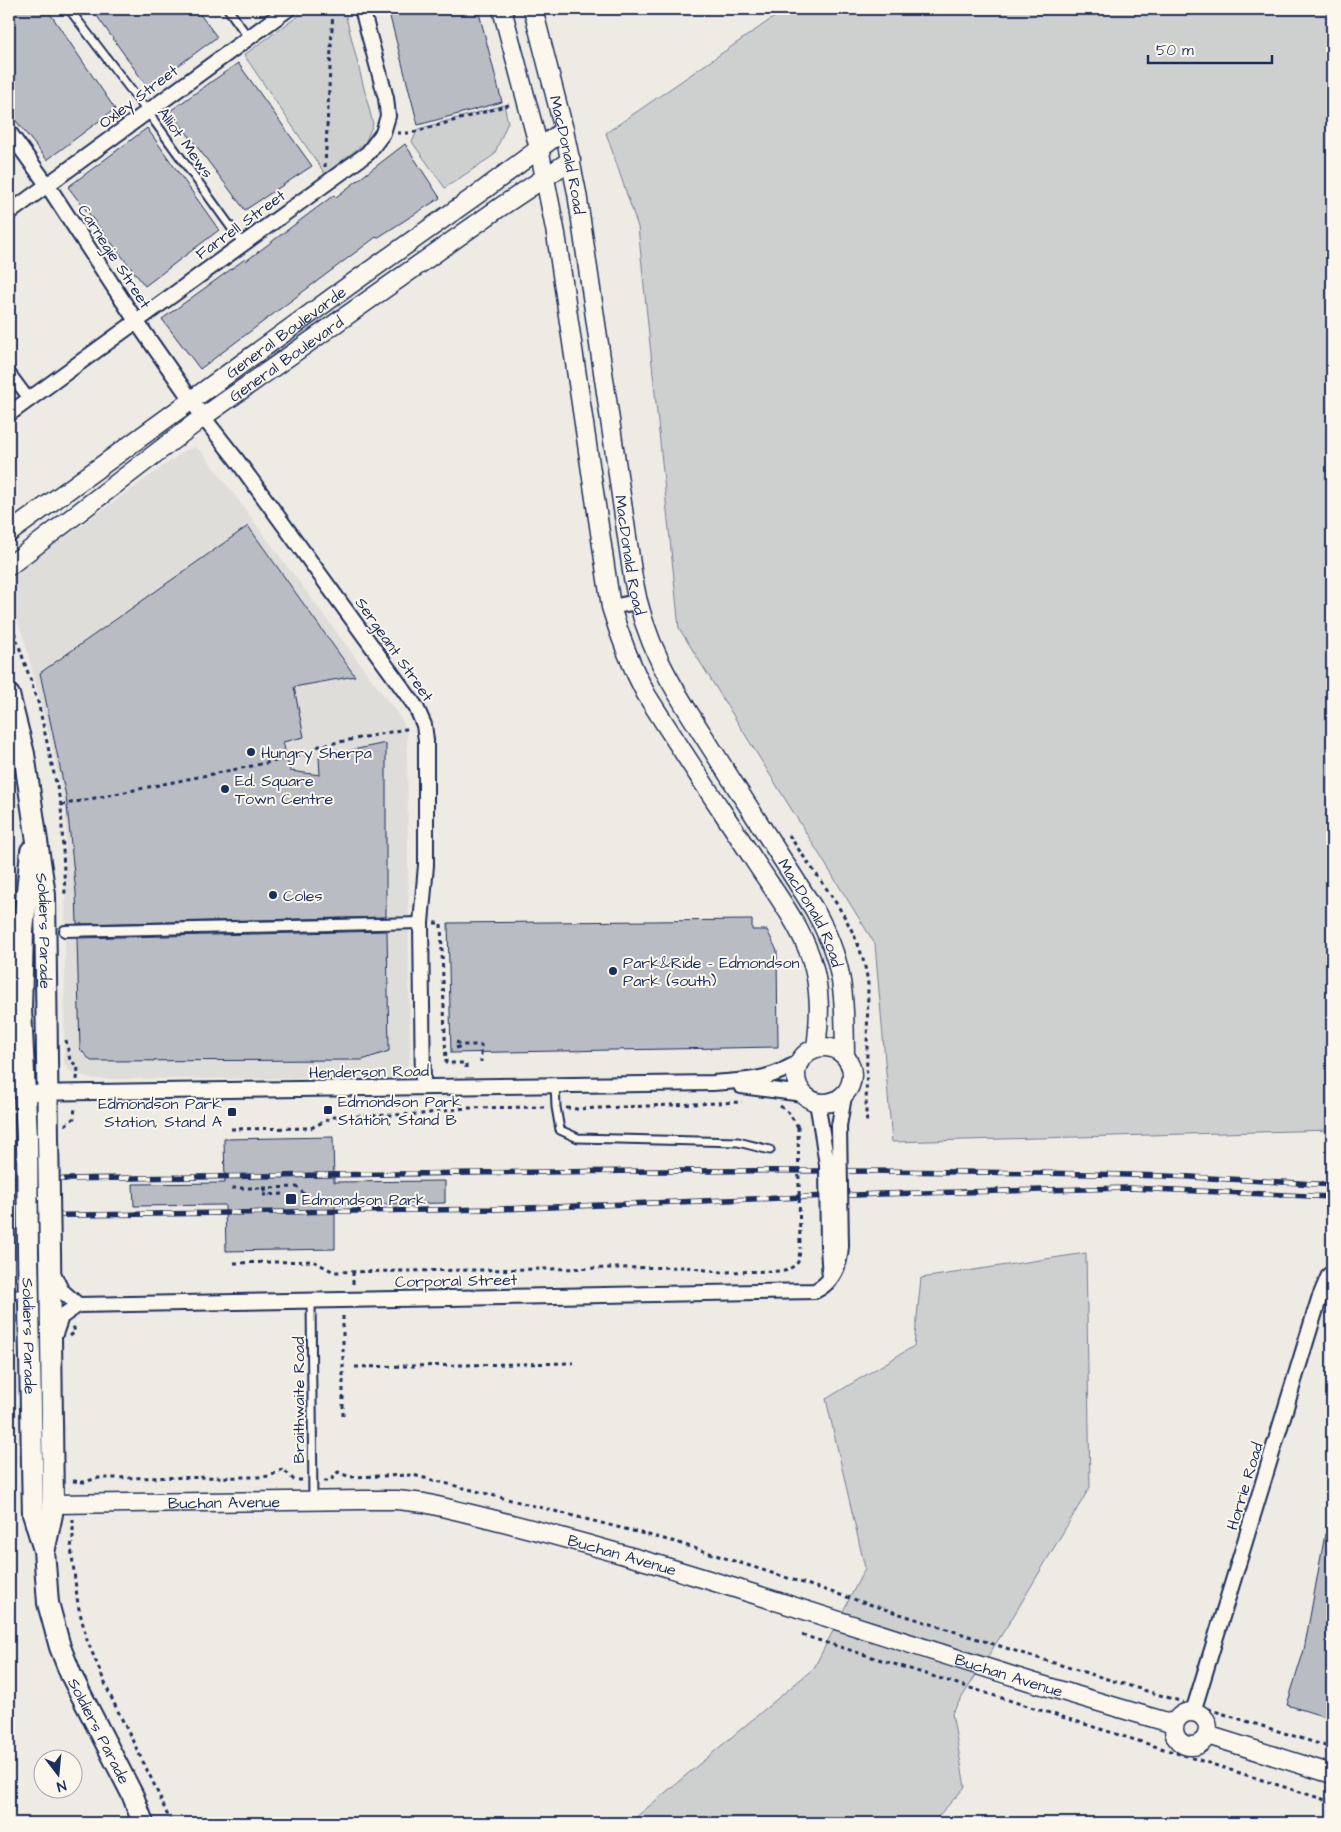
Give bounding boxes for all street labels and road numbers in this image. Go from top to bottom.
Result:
street label: Oxley Street [94,59,184,135]
street label: MacDonald Road [544,93,590,216]
street label: Alliot Mews [152,103,218,182]
street label: Farrell Street [191,184,290,265]
street label: Carnegie Street [71,200,156,314]
street label: General Boulevarde [222,281,350,381]
street label: General Boulevard [226,311,348,405]
street label: MacDonald Road [609,494,651,618]
street label: Sergeant Street [349,593,439,707]
street label: MacDonald Road [772,854,848,970]
street label: Soldiers Parade [30,871,56,989]
street label: Henderson Road [309,1060,429,1084]
street label: Corporal Street [395,1269,518,1293]
street label: Soldiers Parade [16,1278,41,1395]
street label: Braithwaite Road [288,1337,310,1463]
street label: Horrie Road [1221,1440,1269,1533]
street label: Buchan Avenue [168,1491,281,1515]
street label: Buchan Avenue [565,1529,679,1582]
street label: Buchan Avenue [952,1649,1066,1703]
street label: Soldiers Parade [62,1674,135,1788]

